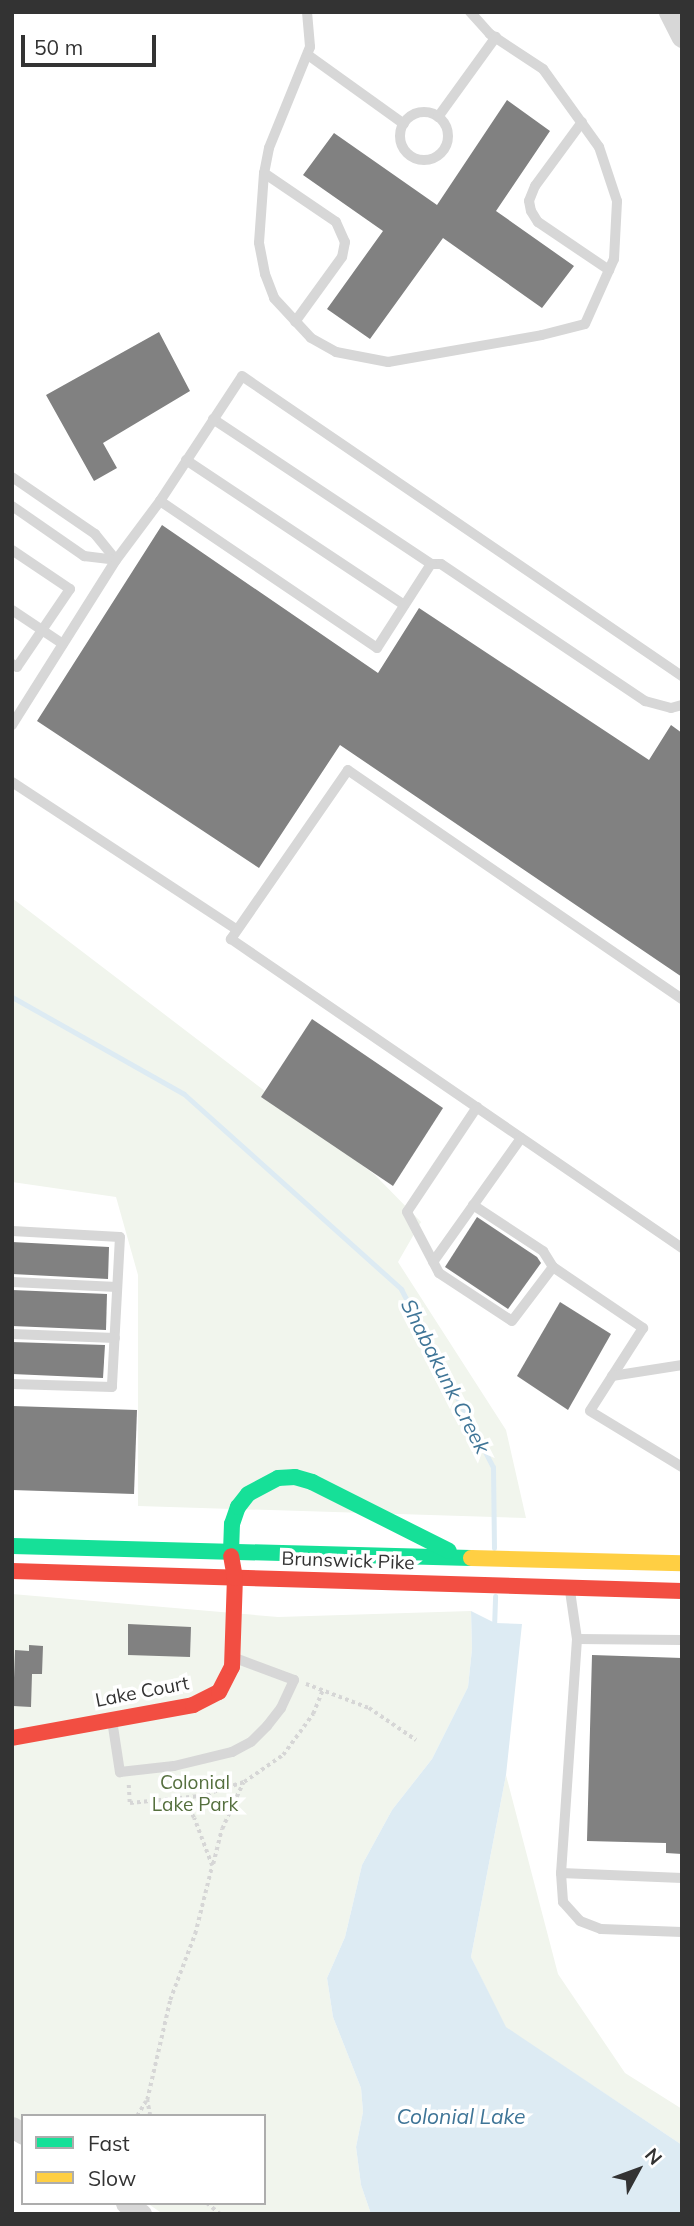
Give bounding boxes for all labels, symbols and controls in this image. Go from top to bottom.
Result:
scale bar [24,21,159,65]
text: 50 m [34,34,83,60]
water label: Shabakunk Creek [396,1294,496,1458]
street label: Brunswick Pike [281,1547,415,1575]
street label: Lake Court [93,1672,191,1712]
park label: Colonial Lake Park [152,1772,238,1816]
water label: Colonial Lake [396,2103,526,2129]
legend [21,2114,266,2205]
text: Fast [88,2130,130,2156]
north arrow [603,2135,673,2205]
text: N [640,2143,668,2170]
text: Slow [88,2165,136,2191]

